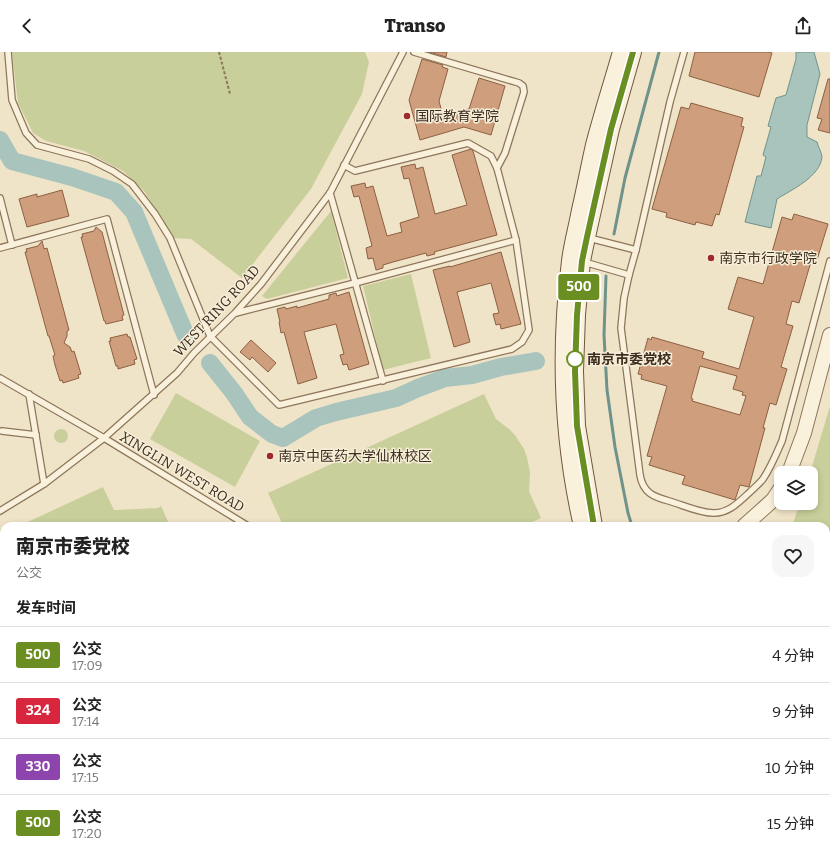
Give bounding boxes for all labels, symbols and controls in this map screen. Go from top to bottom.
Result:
icon: back [16,15,38,37]
text: Transo [385,15,445,37]
icon: share [792,15,814,37]
place label: 国际教育学院 [415,108,499,125]
marker: 国际教育学院 [402,111,412,121]
place label: 南京市行政学院 [719,250,817,267]
marker: 南京市行政学院 [706,253,716,263]
street label: WEST RING ROAD [170,262,264,360]
line badge: 500 [556,274,602,300]
text: 500 [566,278,592,295]
marker: 南京市委党校 [566,350,584,368]
place label: 南京市委党校 [587,351,671,368]
street label: XINGLIN WEST ROAD [117,428,247,516]
place label: 南京中医药大学仙林校区 [278,448,432,465]
marker: 南京中医药大学仙林校区 [265,451,275,461]
map controls [774,466,818,510]
button: layers [774,466,818,510]
text: 南京市委党校 [16,535,130,558]
button: heart [772,535,814,577]
text: 公交 [16,565,42,580]
text: 发车时间 [16,599,76,617]
text: 公交 [72,640,102,658]
text: 500 [25,646,51,663]
text: 4 分钟 [772,647,814,665]
text: 17:09 [72,658,102,673]
text: 公交 [72,696,102,714]
text: 324 [26,702,50,719]
text: 9 分钟 [772,703,814,721]
text: 17:14 [72,714,99,729]
text: 公交 [72,752,102,770]
text: 330 [26,758,50,775]
text: 10 分钟 [765,759,814,777]
text: 17:15 [72,770,99,785]
text: 公交 [72,808,102,826]
text: 500 [25,814,51,831]
text: 15 分钟 [767,815,814,833]
text: 17:20 [72,826,102,841]

